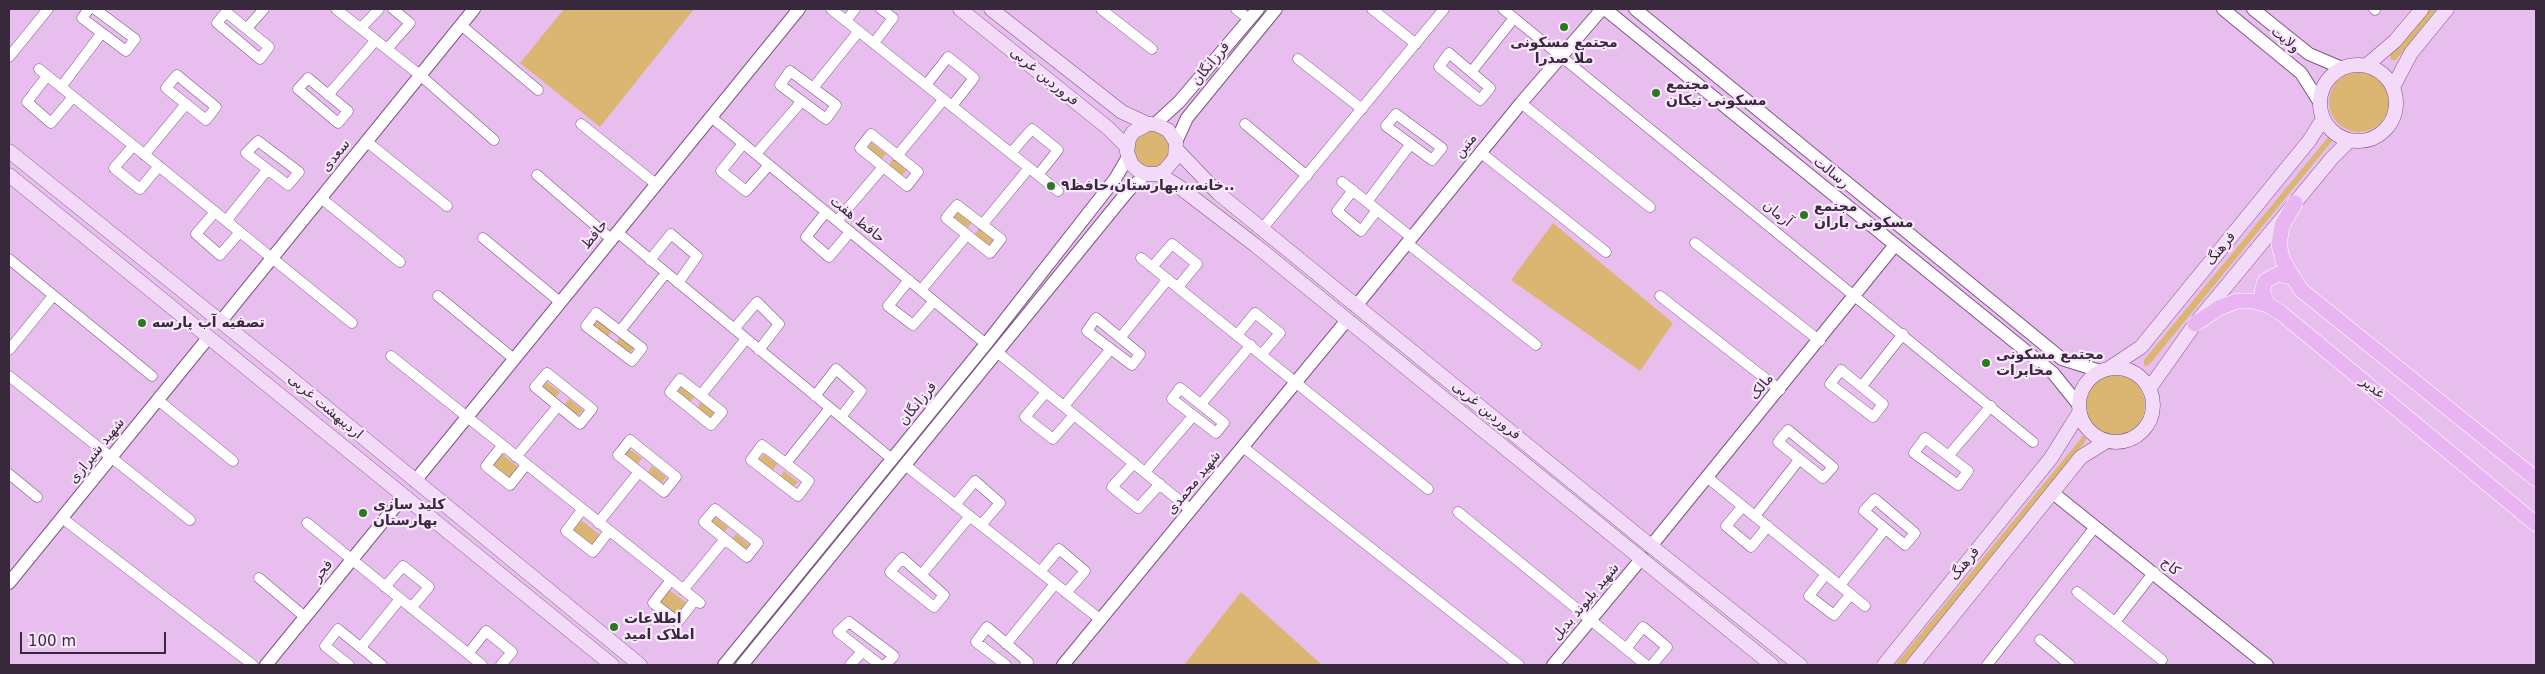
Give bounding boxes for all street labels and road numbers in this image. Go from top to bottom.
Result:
street label: ولایت [2267,23,2303,57]
street label: فرزانگان [1188,39,1234,89]
street label: فروردین غربی [1006,44,1082,110]
street label: متین [1451,130,1481,162]
street label: سعدی [318,136,354,176]
street label: رسالت [1810,154,1852,192]
street label: حافظ هفت [826,193,888,247]
street label: آرمان [1759,197,1795,231]
street label: حافظ [578,217,612,253]
street label: فرهنگ [2202,229,2240,269]
street label: اردیبهشت غربی [284,371,366,443]
street label: مالک [1746,371,1778,403]
street label: غدیر [2356,373,2388,403]
street label: فروردین غربی [1448,378,1524,444]
street label: فرزانگان [895,379,941,429]
street label: شهید شیرازی [65,415,129,487]
street label: شهید محمدی [1163,448,1225,518]
street label: فرهنگ [1946,544,1984,584]
street label: کاج [2157,554,2183,580]
street label: فجر [309,557,337,585]
street label: شهید بلیوند بدیل [1549,560,1623,644]

